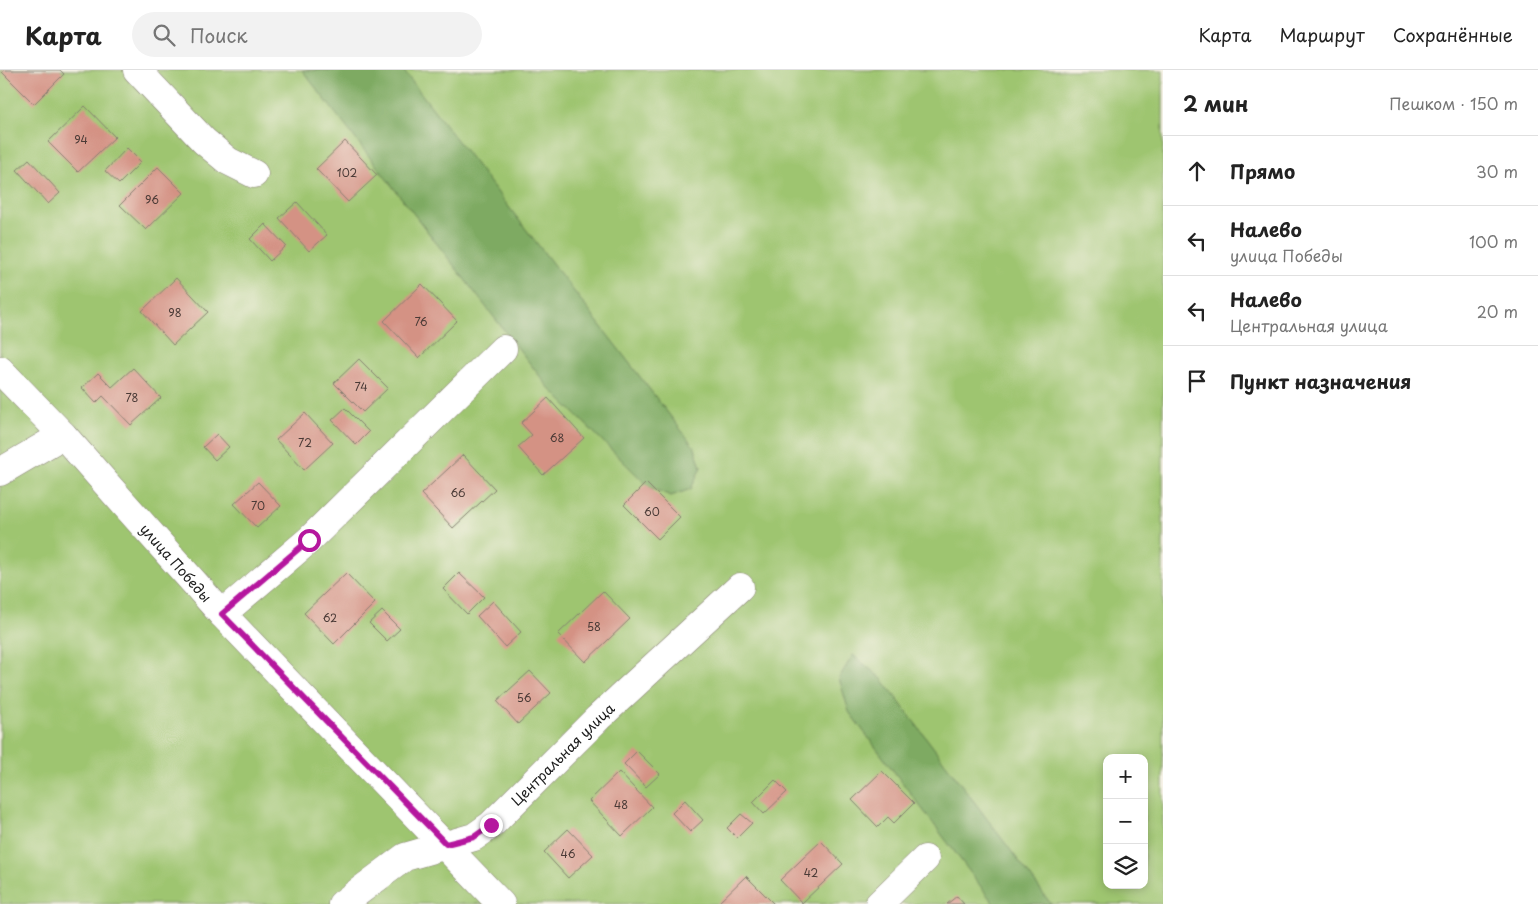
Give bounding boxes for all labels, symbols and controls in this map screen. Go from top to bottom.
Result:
search box [132,12,482,57]
text: Карта [25,17,102,53]
icon: search [150,21,178,49]
text: Поиск [190,21,248,49]
text: Карта [1199,21,1251,48]
text: Маршрут [1279,21,1365,48]
text: Сохранённые [1393,21,1513,48]
text: 2 мин [1183,87,1248,119]
text: Пешком · 150 m [1389,91,1518,115]
house number: 94 [74,131,88,148]
icon: ahead [1183,157,1211,185]
text: Прямо [1230,157,1295,185]
text: 30 m [1476,159,1518,183]
house number: 102 [337,164,357,181]
house number: 96 [145,191,159,208]
text: Налево [1230,215,1302,243]
icon: left [1183,227,1211,255]
text: 100 m [1469,229,1518,253]
text: улица Победы [1230,243,1343,267]
text: Налево [1230,285,1302,313]
icon: left [1183,297,1211,325]
text: 20 m [1477,299,1518,323]
house number: 98 [168,304,182,321]
house number: 76 [414,313,428,330]
text: Центральная улица [1230,313,1388,337]
icon: arrive [1183,367,1211,395]
text: Пункт назначения [1230,367,1411,395]
house number: 74 [354,378,368,395]
house number: 78 [126,389,139,406]
house number: 68 [550,429,564,446]
house number: 72 [298,434,312,451]
house number: 66 [450,484,466,501]
house number: 70 [251,497,265,514]
house number: 60 [644,503,660,520]
street label: улица Победы [136,519,217,606]
route start [298,529,321,552]
house number: 62 [323,609,337,626]
house number: 58 [587,618,601,635]
house number: 56 [517,689,532,706]
street label: Центральная улица [506,698,619,810]
map controls [1103,754,1148,889]
button: + [1103,754,1148,799]
house number: 48 [614,796,628,813]
button: − [1103,799,1148,844]
route end [480,814,503,837]
button: layers [1103,844,1148,889]
house number: 46 [561,845,576,862]
house number: 42 [804,864,819,881]

